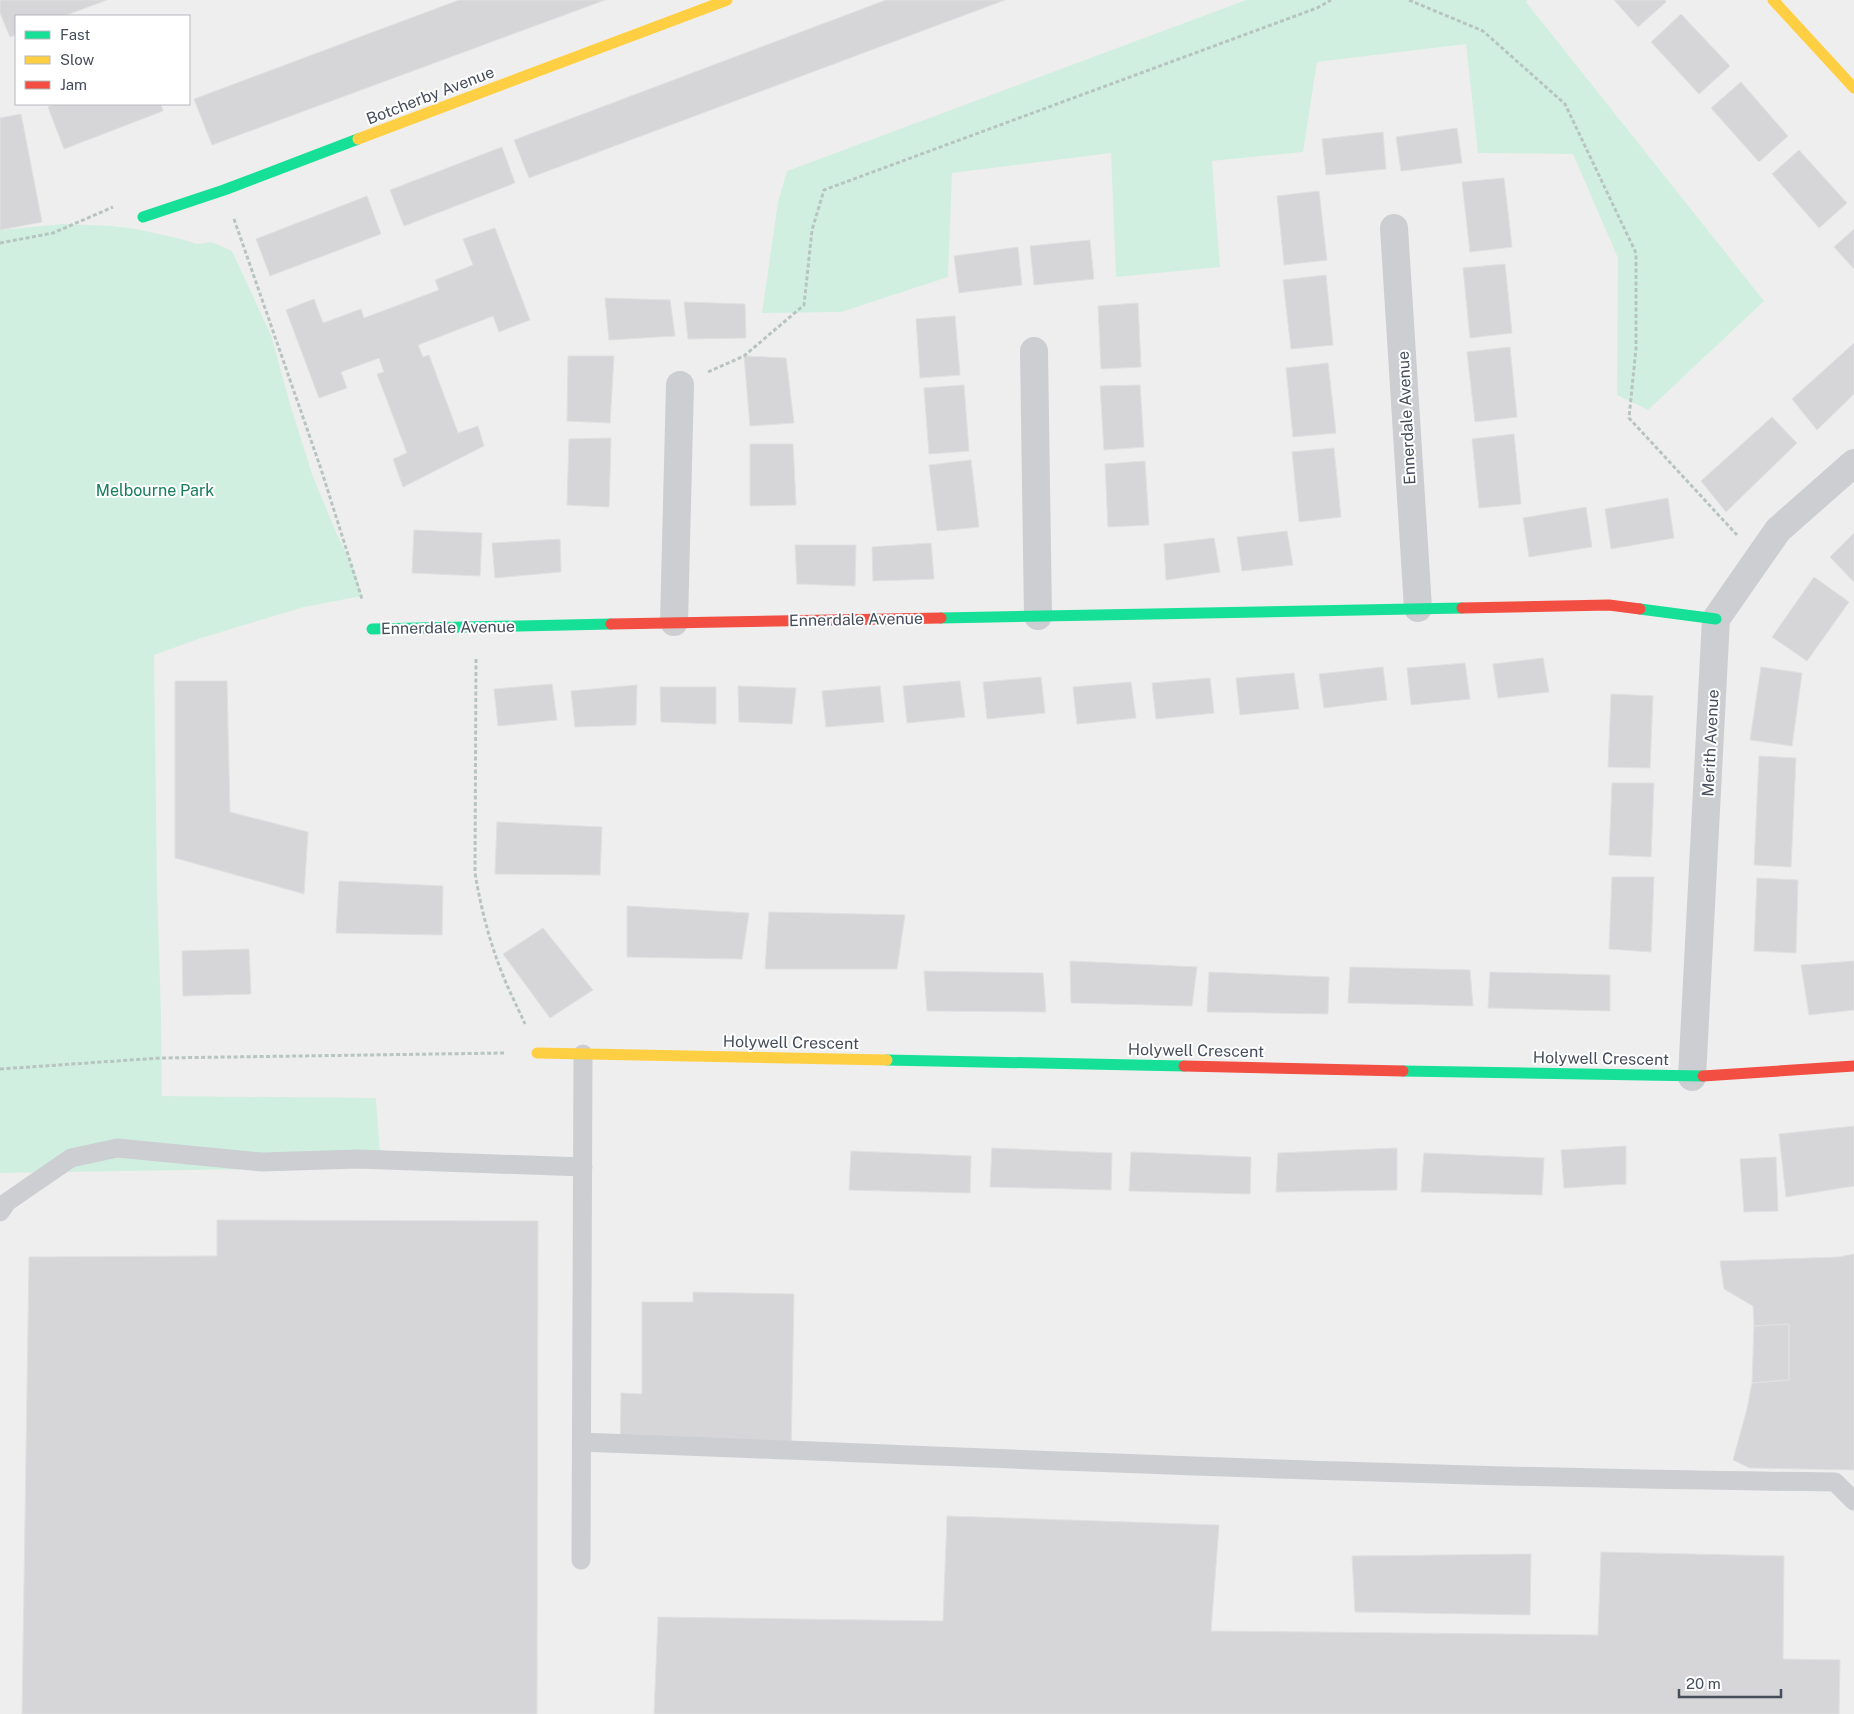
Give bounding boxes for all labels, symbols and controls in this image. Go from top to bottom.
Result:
legend [15,15,190,105]
text: Fast [60,26,90,43]
text: Slow [60,51,95,68]
street label: Botcherby Avenue [364,62,497,129]
text: Jam [60,76,87,93]
street label: Ennerdale Avenue [1394,351,1419,485]
park label: Melbourne Park [96,481,214,500]
street label: Ennerdale Avenue [789,609,923,630]
street label: Ennerdale Avenue [381,617,515,638]
street label: Merith Avenue [1698,689,1723,797]
street label: Holywell Crescent [723,1032,859,1053]
street label: Holywell Crescent [1128,1040,1264,1061]
street label: Holywell Crescent [1533,1048,1669,1069]
scale bar [1679,1666,1782,1698]
text: 20 m [1686,1675,1721,1692]

